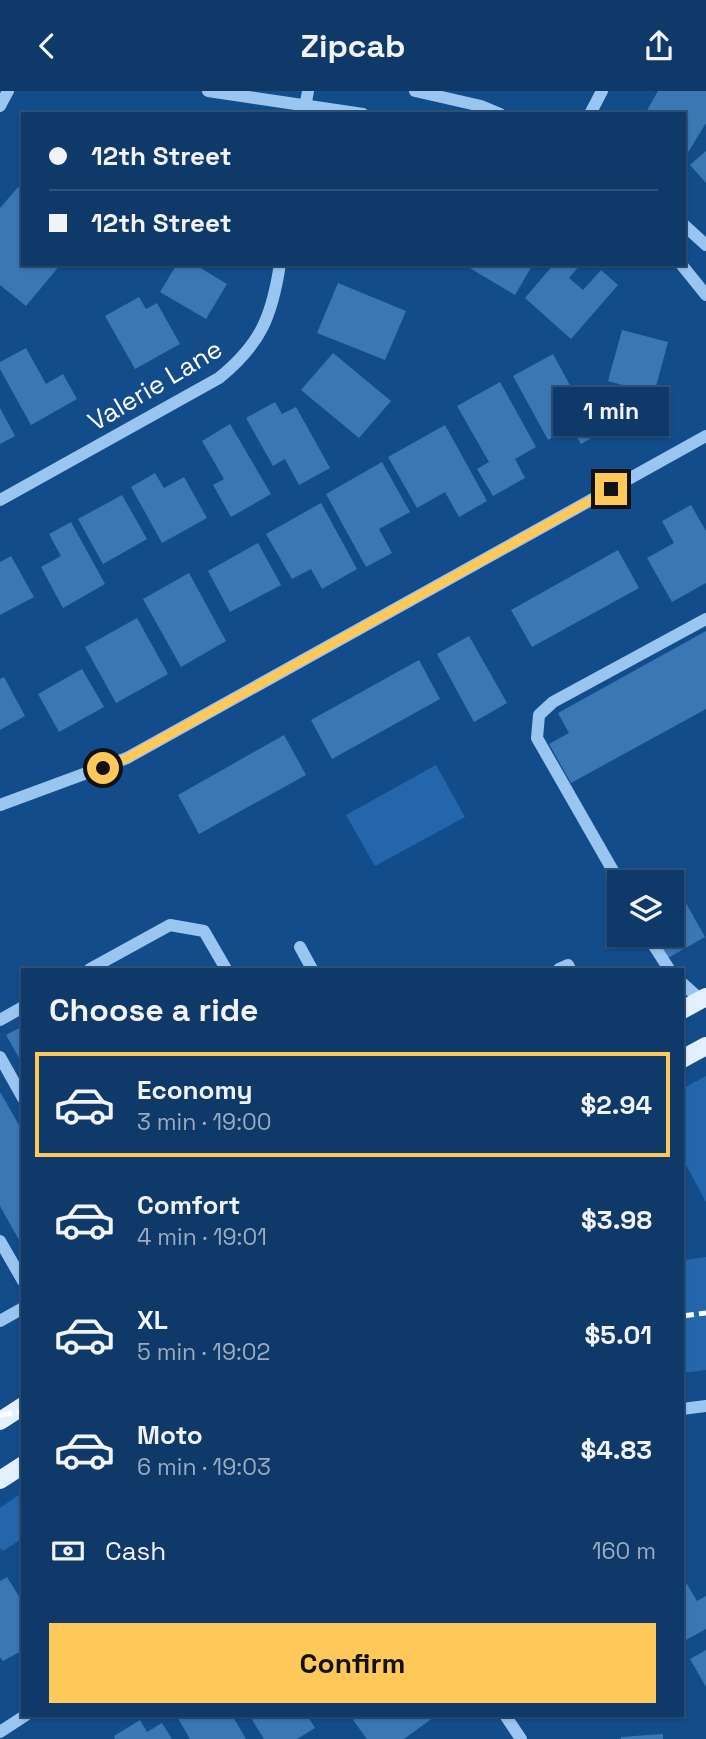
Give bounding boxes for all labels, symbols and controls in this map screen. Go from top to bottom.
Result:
text: Zipcab [300,26,406,66]
icon: back [28,27,66,65]
icon: share [640,27,678,65]
text: 12th Street [91,139,232,173]
text: 12th Street [91,206,232,240]
street label: Valerie Lane [82,332,228,438]
callout: 1 min [553,387,669,437]
text: 1 min [583,396,639,426]
route end [595,473,627,505]
route start [87,752,119,784]
map controls [607,870,684,947]
button: layers [607,870,684,947]
text: Choose a ride [49,990,259,1030]
icon: car [53,1073,116,1136]
text: Economy [137,1073,253,1107]
text: $2.94 [580,1088,652,1122]
text: 3 min · 19:00 [137,1107,271,1137]
icon: car [53,1188,116,1251]
text: Comfort [137,1188,240,1222]
text: $3.98 [581,1203,652,1237]
text: 4 min · 19:01 [137,1222,267,1252]
icon: car [53,1303,116,1366]
text: XL [137,1303,168,1337]
text: $5.01 [585,1318,652,1352]
text: 5 min · 19:02 [137,1337,270,1367]
icon: car [53,1418,116,1481]
text: Moto [137,1418,203,1452]
text: $4.83 [581,1433,652,1467]
text: 6 min · 19:03 [137,1452,271,1482]
icon: cash [49,1532,87,1570]
text: Cash [105,1534,166,1568]
text: 160 m [592,1536,656,1566]
button: Confirm [49,1623,656,1703]

